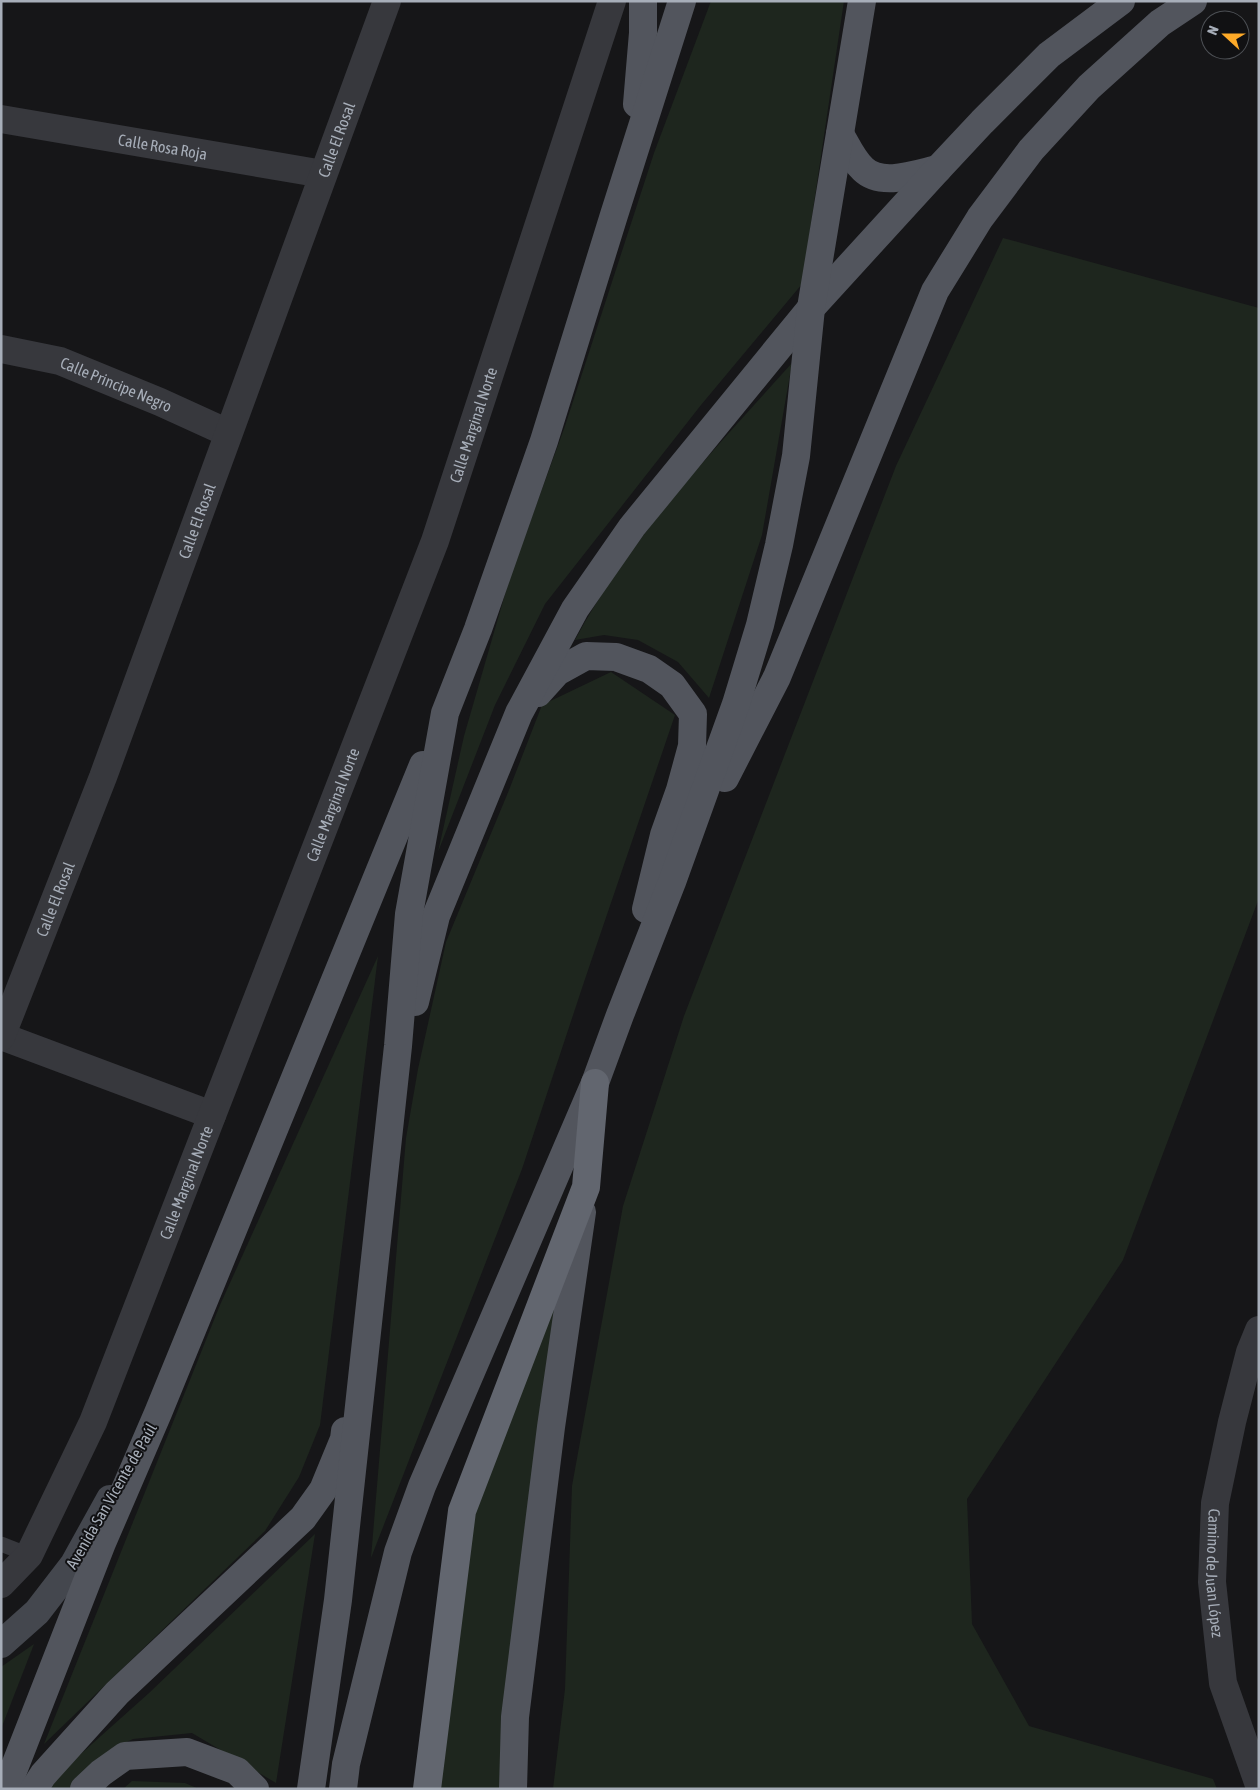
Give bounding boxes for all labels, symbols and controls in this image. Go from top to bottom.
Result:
north arrow [1200,10,1250,60]
text: N [1204,24,1222,37]
street label: Calle El Rosal [314,99,358,180]
street label: Calle Rosa Roja [117,130,209,163]
street label: Calle Principe Negro [58,353,175,415]
street label: Calle Marginal Norte [446,365,500,485]
street label: Calle El Rosal [175,480,219,561]
street label: Calle Marginal Norte [302,745,363,864]
street label: Calle El Rosal [32,859,78,939]
street label: Calle Marginal Norte [156,1123,216,1242]
street label: Avenida San Vicente de Paúl [62,1420,160,1572]
street label: Camino de Juan López [1203,1508,1227,1639]

